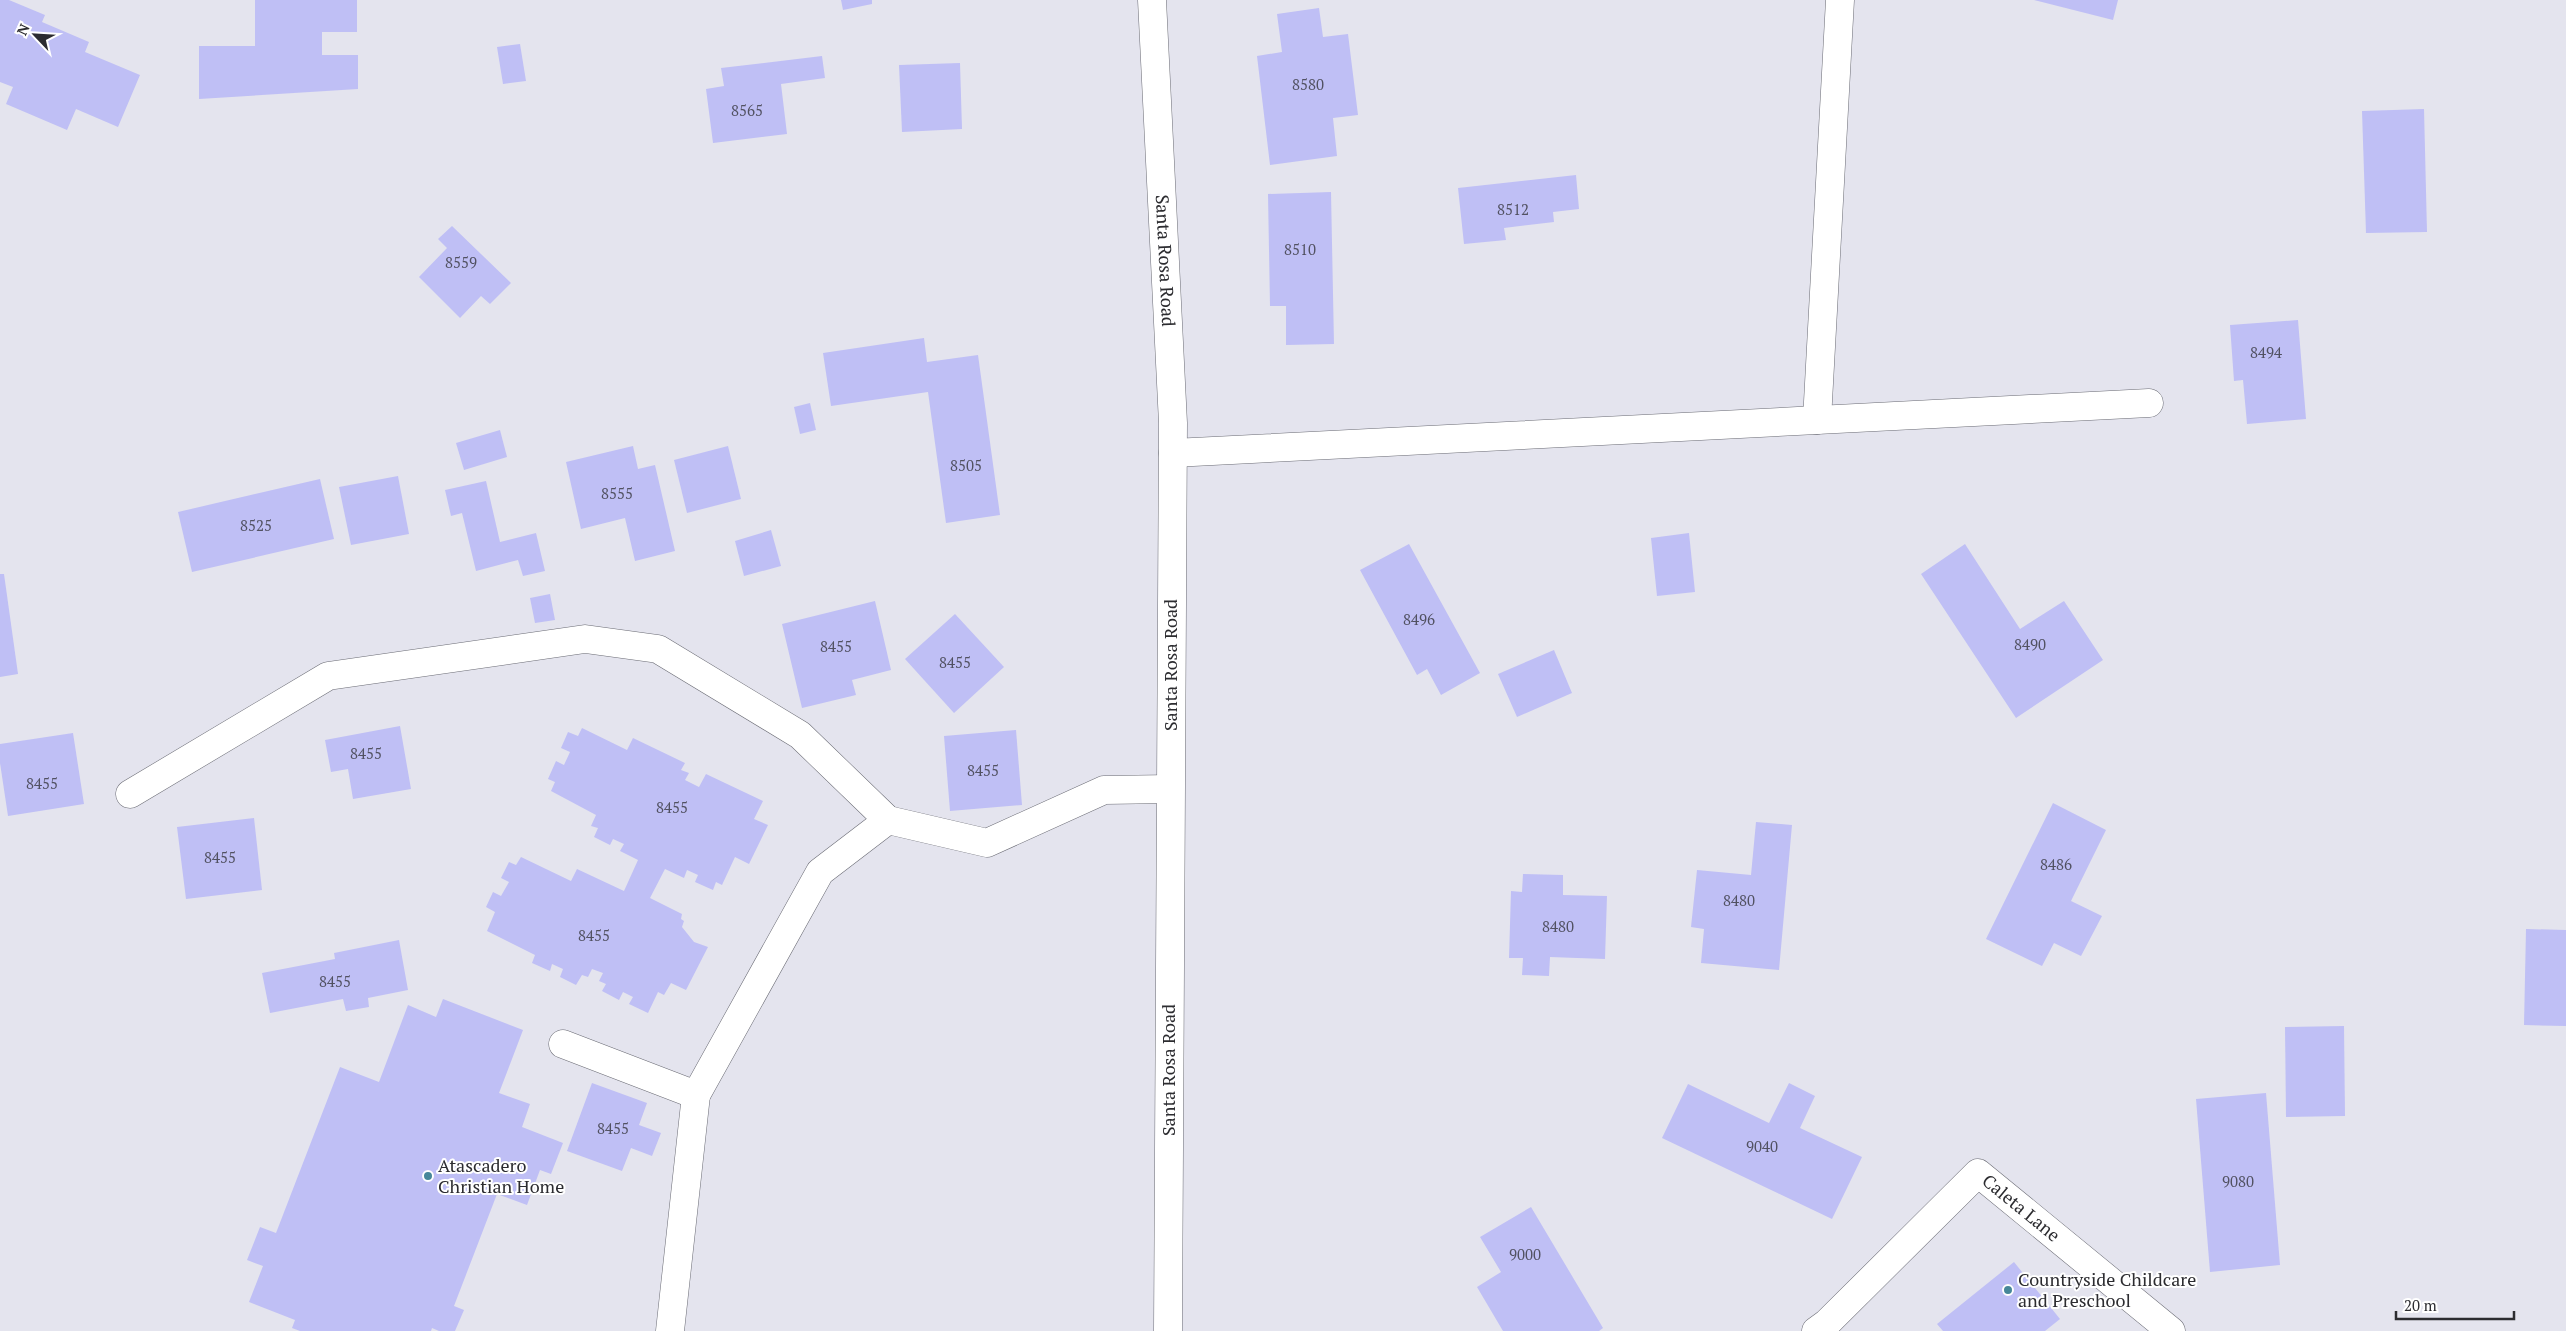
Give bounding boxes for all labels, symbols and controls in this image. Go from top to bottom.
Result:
north arrow [10,10,60,60]
text: N [12,20,34,38]
house number: 8580 [1292,74,1324,94]
house number: 8565 [731,100,763,120]
street label: Santa Rosa Road [1151,194,1181,327]
house number: 8512 [1497,199,1529,219]
house number: 8510 [1284,239,1316,259]
house number: 8559 [445,252,477,272]
house number: 8494 [2250,342,2282,362]
house number: 8505 [950,455,982,475]
house number: 8555 [601,483,633,503]
house number: 8525 [240,515,272,535]
street label: Santa Rosa Road [1158,599,1182,731]
house number: 8496 [1403,609,1435,629]
house number: 8490 [2014,634,2046,654]
house number: 8455 [820,636,852,656]
house number: 8455 [939,652,971,672]
house number: 8455 [350,743,382,763]
house number: 8455 [967,760,999,780]
house number: 8455 [26,773,58,793]
house number: 8455 [656,797,688,817]
house number: 8455 [204,847,236,867]
house number: 8486 [2040,854,2072,874]
house number: 8480 [1723,890,1755,910]
house number: 8480 [1542,916,1574,936]
house number: 8455 [578,925,610,945]
house number: 8455 [319,971,351,991]
street label: Santa Rosa Road [1156,1004,1180,1136]
house number: 8455 [597,1118,629,1138]
house number: 9040 [1746,1136,1778,1156]
place label: Atascadero Christian Home [438,1153,564,1198]
street label: Caleta Lane [1978,1168,2066,1247]
marker: Atascadero Christian Home [422,1170,434,1182]
house number: 9080 [2222,1171,2254,1191]
house number: 9000 [1509,1244,1541,1264]
place label: Countryside Childcare and Preschool [2018,1267,2196,1312]
marker: Countryside Childcare and Preschool [2002,1284,2014,1296]
scale bar [2396,1288,2514,1320]
text: 20 m [2404,1295,2437,1315]

